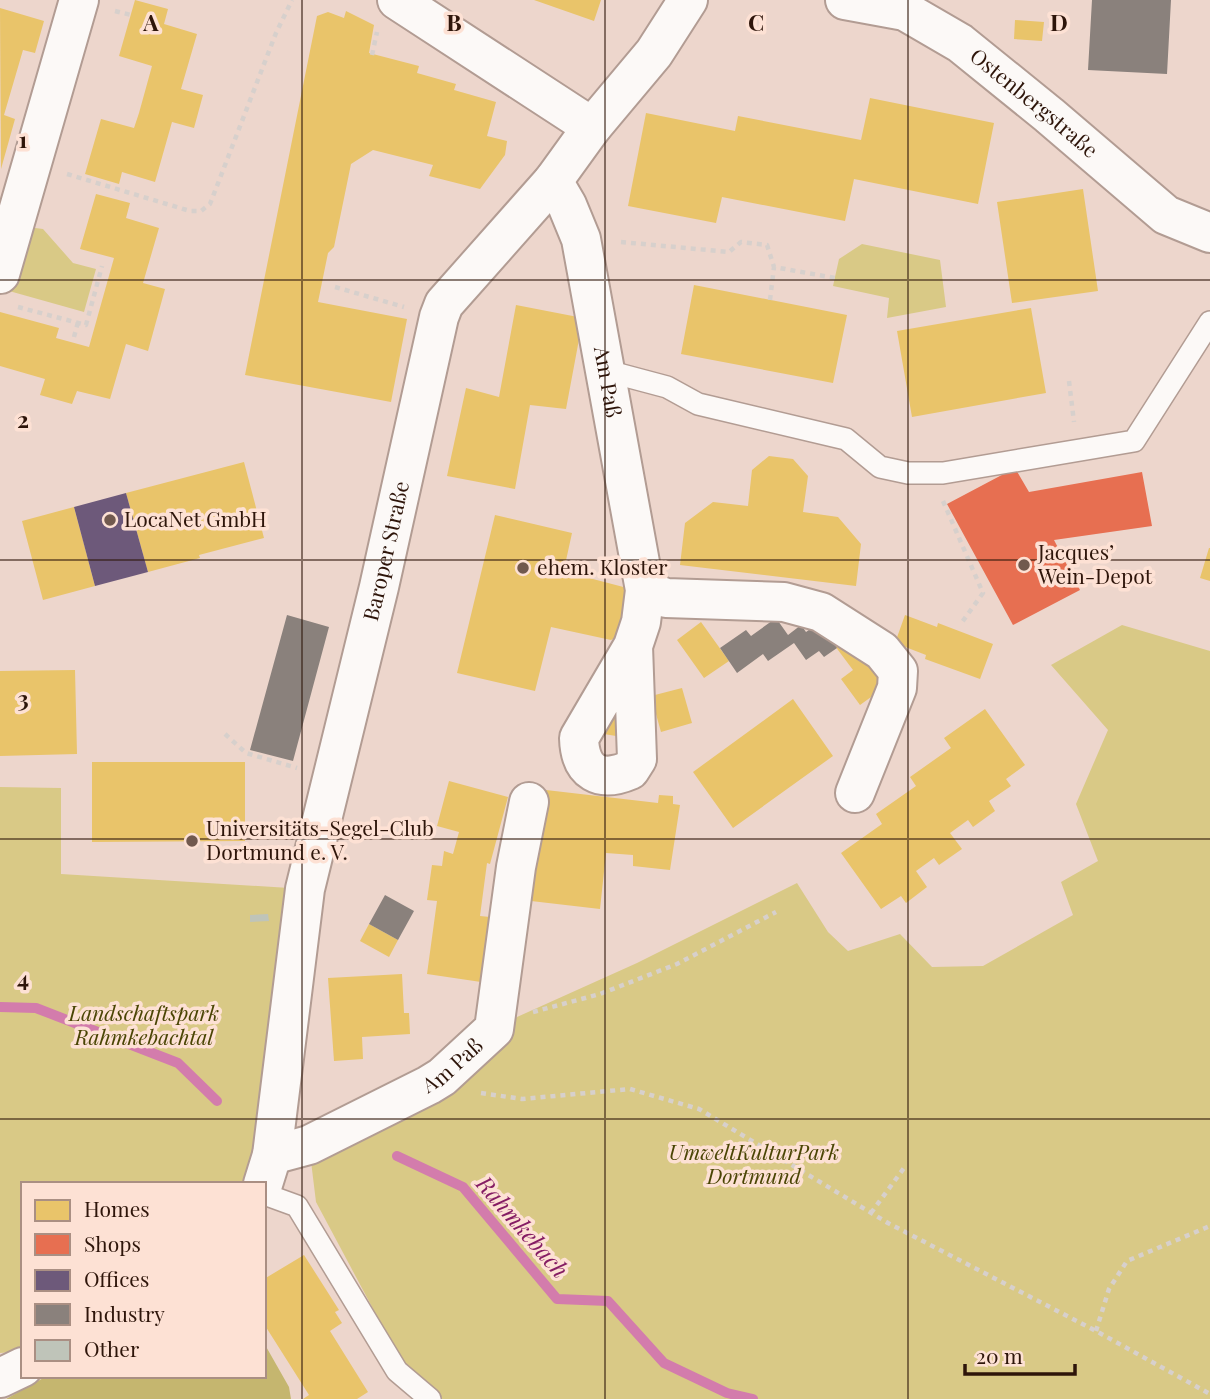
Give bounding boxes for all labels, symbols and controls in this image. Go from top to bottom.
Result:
text: A [142,6,159,37]
text: B [446,6,462,37]
text: C [748,6,764,37]
text: D [1050,6,1068,37]
street label: Ostenbergstraße [965,41,1105,163]
text: 1 [19,123,28,154]
street label: Am Paß [589,343,629,420]
text: 2 [17,403,29,434]
street label: Baroper Straße [355,478,414,623]
place label: LocaNet GmbH [124,504,267,532]
marker: LocaNet GmbH [102,512,118,528]
place label: Jacques’ Wein-Depot [1037,537,1153,589]
place label: ehem. Kloster [537,552,668,580]
marker: Jacques’ Wein-Depot [1016,557,1032,573]
marker: ehem. Kloster [515,560,531,576]
text: 3 [17,682,29,713]
place label: Universitäts-Segel-Club Dortmund e. V. [206,813,434,865]
marker: Universitäts-Segel-Club Dortmund e. V. [184,833,200,849]
text: 4 [17,962,29,993]
park label: Landschaftspark Rahmkebachtal [68,998,219,1050]
street label: Am Paß [415,1030,488,1099]
park label: UmweltKulturPark Dortmund [669,1137,839,1189]
water label: Rahmkebach [469,1168,576,1284]
legend [21,1182,266,1378]
text: Homes [84,1194,150,1222]
text: Shops [84,1229,141,1257]
text: Offices [84,1264,149,1292]
text: Industry [84,1299,165,1327]
scale bar [965,1332,1075,1376]
text: Other [84,1334,140,1362]
text: 20 m [976,1341,1023,1369]

